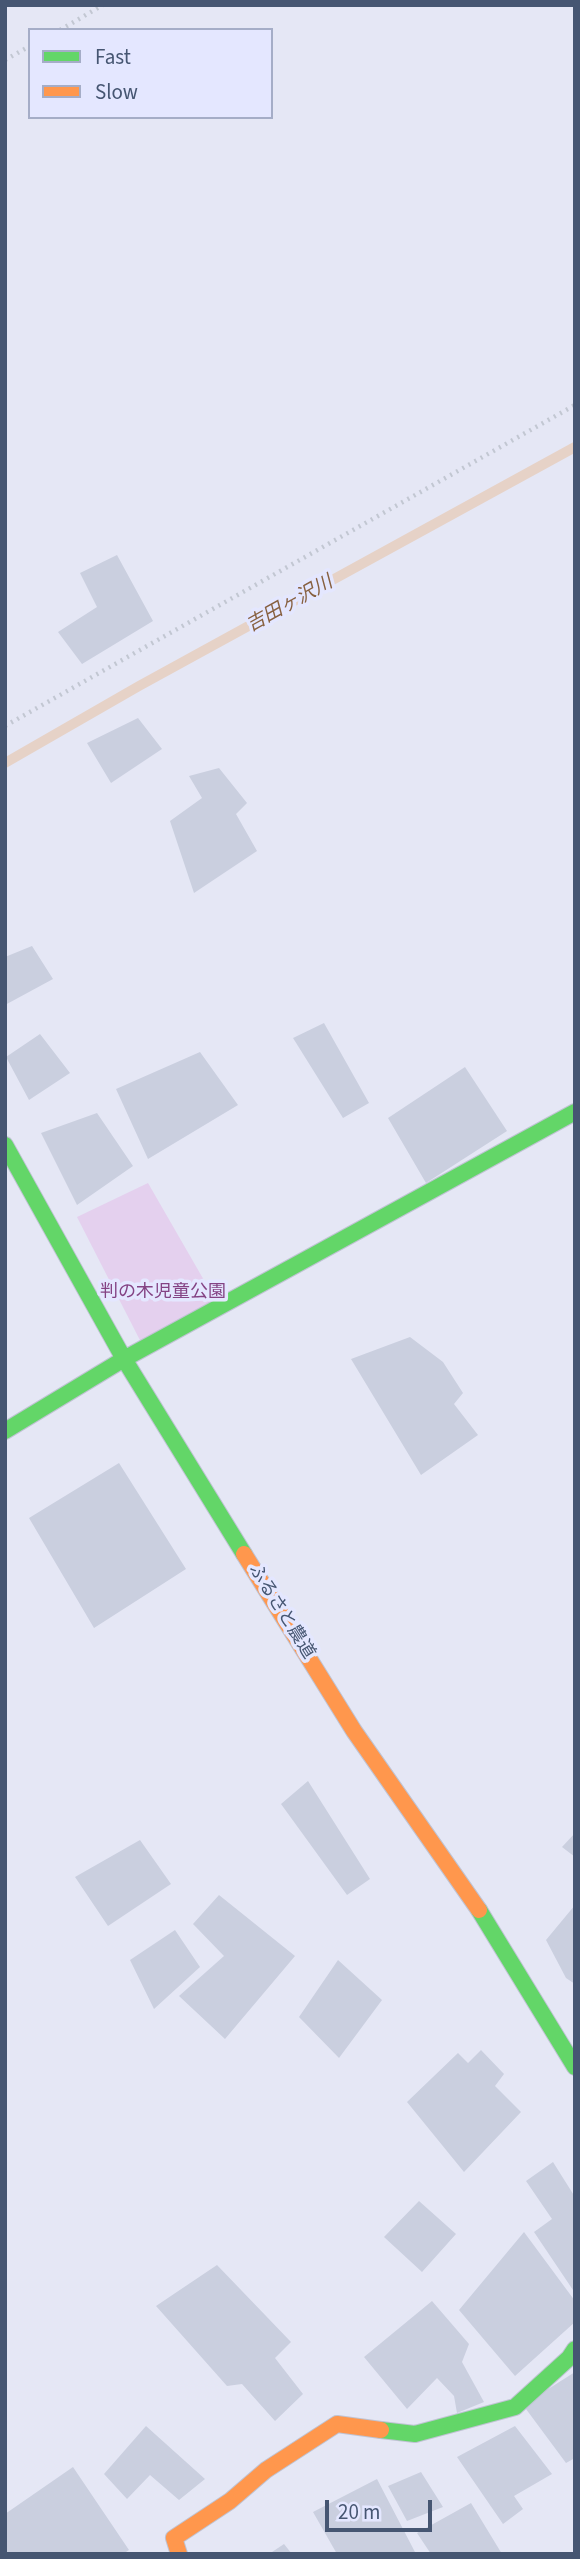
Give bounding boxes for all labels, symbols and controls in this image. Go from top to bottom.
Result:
legend [28,28,273,119]
text: Fast [95,42,131,72]
text: Slow [95,77,138,107]
water label: 吉田ヶ沢川 [243,572,337,638]
park label: 判の木児童公園 [100,1282,226,1304]
street label: ふるさと農道 [243,1560,319,1664]
scale bar [328,2486,435,2530]
text: 20 m [338,2497,380,2527]

